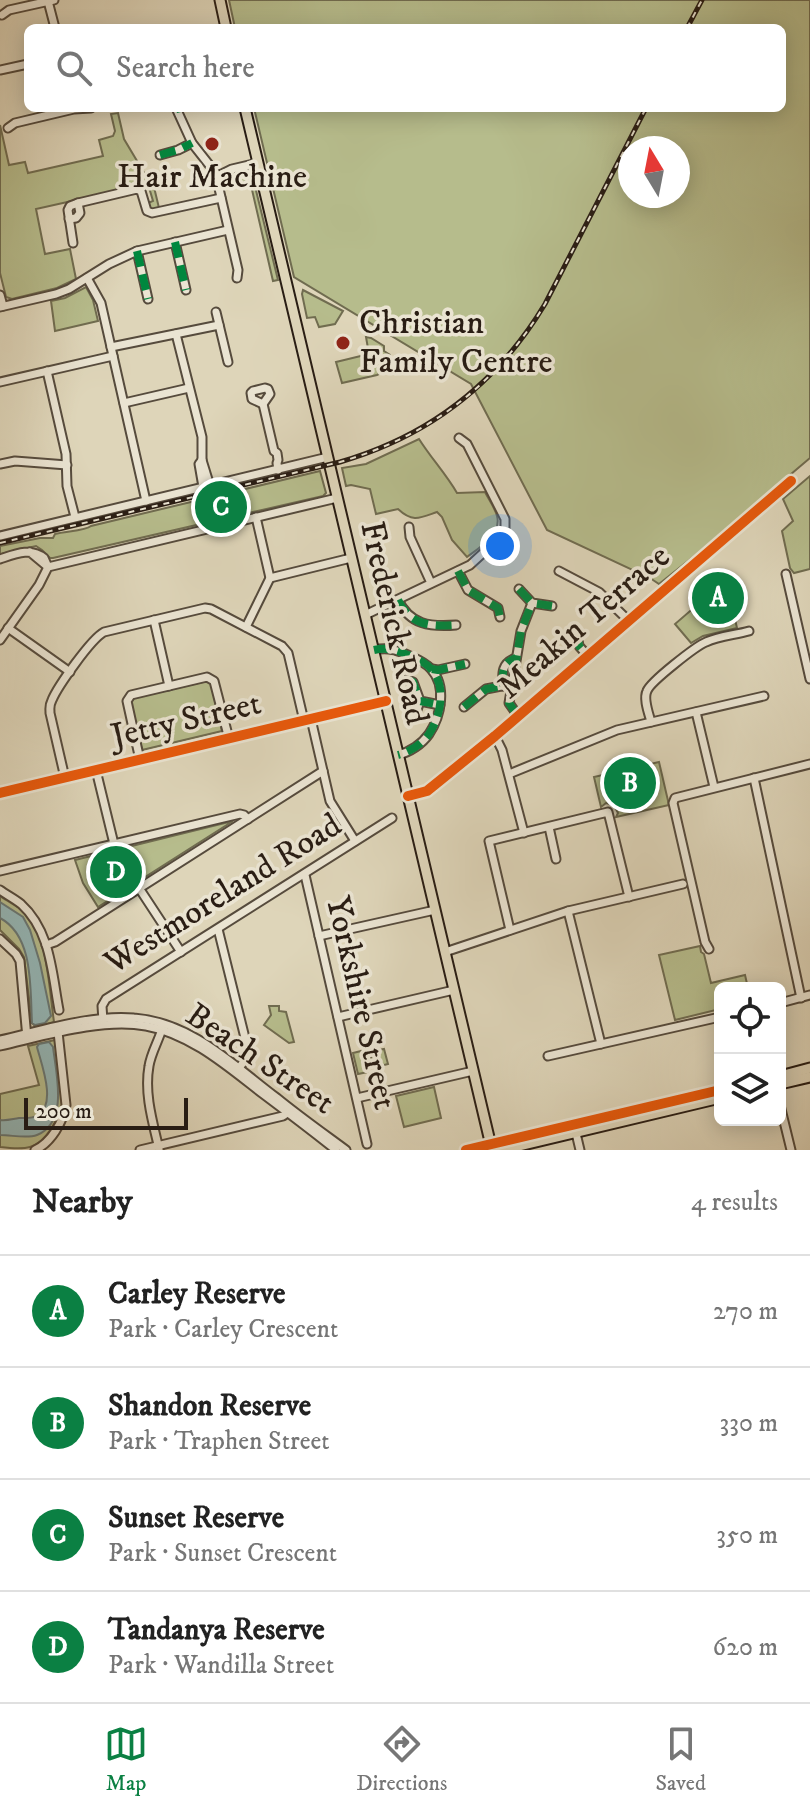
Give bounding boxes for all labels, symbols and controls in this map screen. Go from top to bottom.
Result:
search box [24,24,786,112]
icon: search [52,46,96,90]
text: Search here [116,50,255,87]
marker: Hair Machine [203,135,221,153]
north arrow [618,136,690,208]
place label: Hair Machine [117,156,307,198]
place label: Christian Family Centre [359,302,553,383]
marker: Christian Family Centre [334,334,352,352]
pin: C [195,477,247,537]
street label: Frederick Road [350,517,438,729]
your location [480,526,520,566]
street label: Meakin Terrace [489,536,679,708]
pin: A [692,568,744,628]
street label: Jetty Street [104,682,265,758]
pin: B [604,753,656,813]
street label: Westmoreland Road [96,804,349,984]
pin: D [90,842,142,902]
street label: Yorkshire Street [316,892,406,1114]
map controls [714,982,786,1126]
button: locate [714,982,786,1054]
street label: Beach Street [178,994,342,1124]
button: layers [714,1054,786,1126]
scale bar [24,1094,188,1130]
text: 200 m [36,1098,92,1125]
text: Nearby [32,1181,133,1223]
text: 4 results [691,1186,778,1219]
text: Carley Reserve [108,1276,285,1313]
text: A [50,1295,66,1328]
text: 270 m [713,1295,778,1328]
text: Park · Carley Crescent [108,1313,338,1346]
text: Shandon Reserve [108,1388,311,1425]
text: B [50,1407,66,1440]
text: 330 m [720,1407,778,1440]
text: Park · Traphen Street [108,1425,330,1458]
text: Sunset Reserve [108,1500,284,1537]
text: C [49,1519,67,1552]
text: 350 m [716,1519,778,1552]
text: Park · Sunset Crescent [108,1537,337,1570]
text: Tandanya Reserve [108,1612,325,1649]
text: D [48,1631,68,1664]
text: 620 m [713,1631,778,1664]
text: Park · Wandilla Street [108,1649,334,1682]
tab: Map [104,1722,148,1797]
tab: Directions [356,1722,447,1797]
tab: Saved [655,1722,706,1797]

